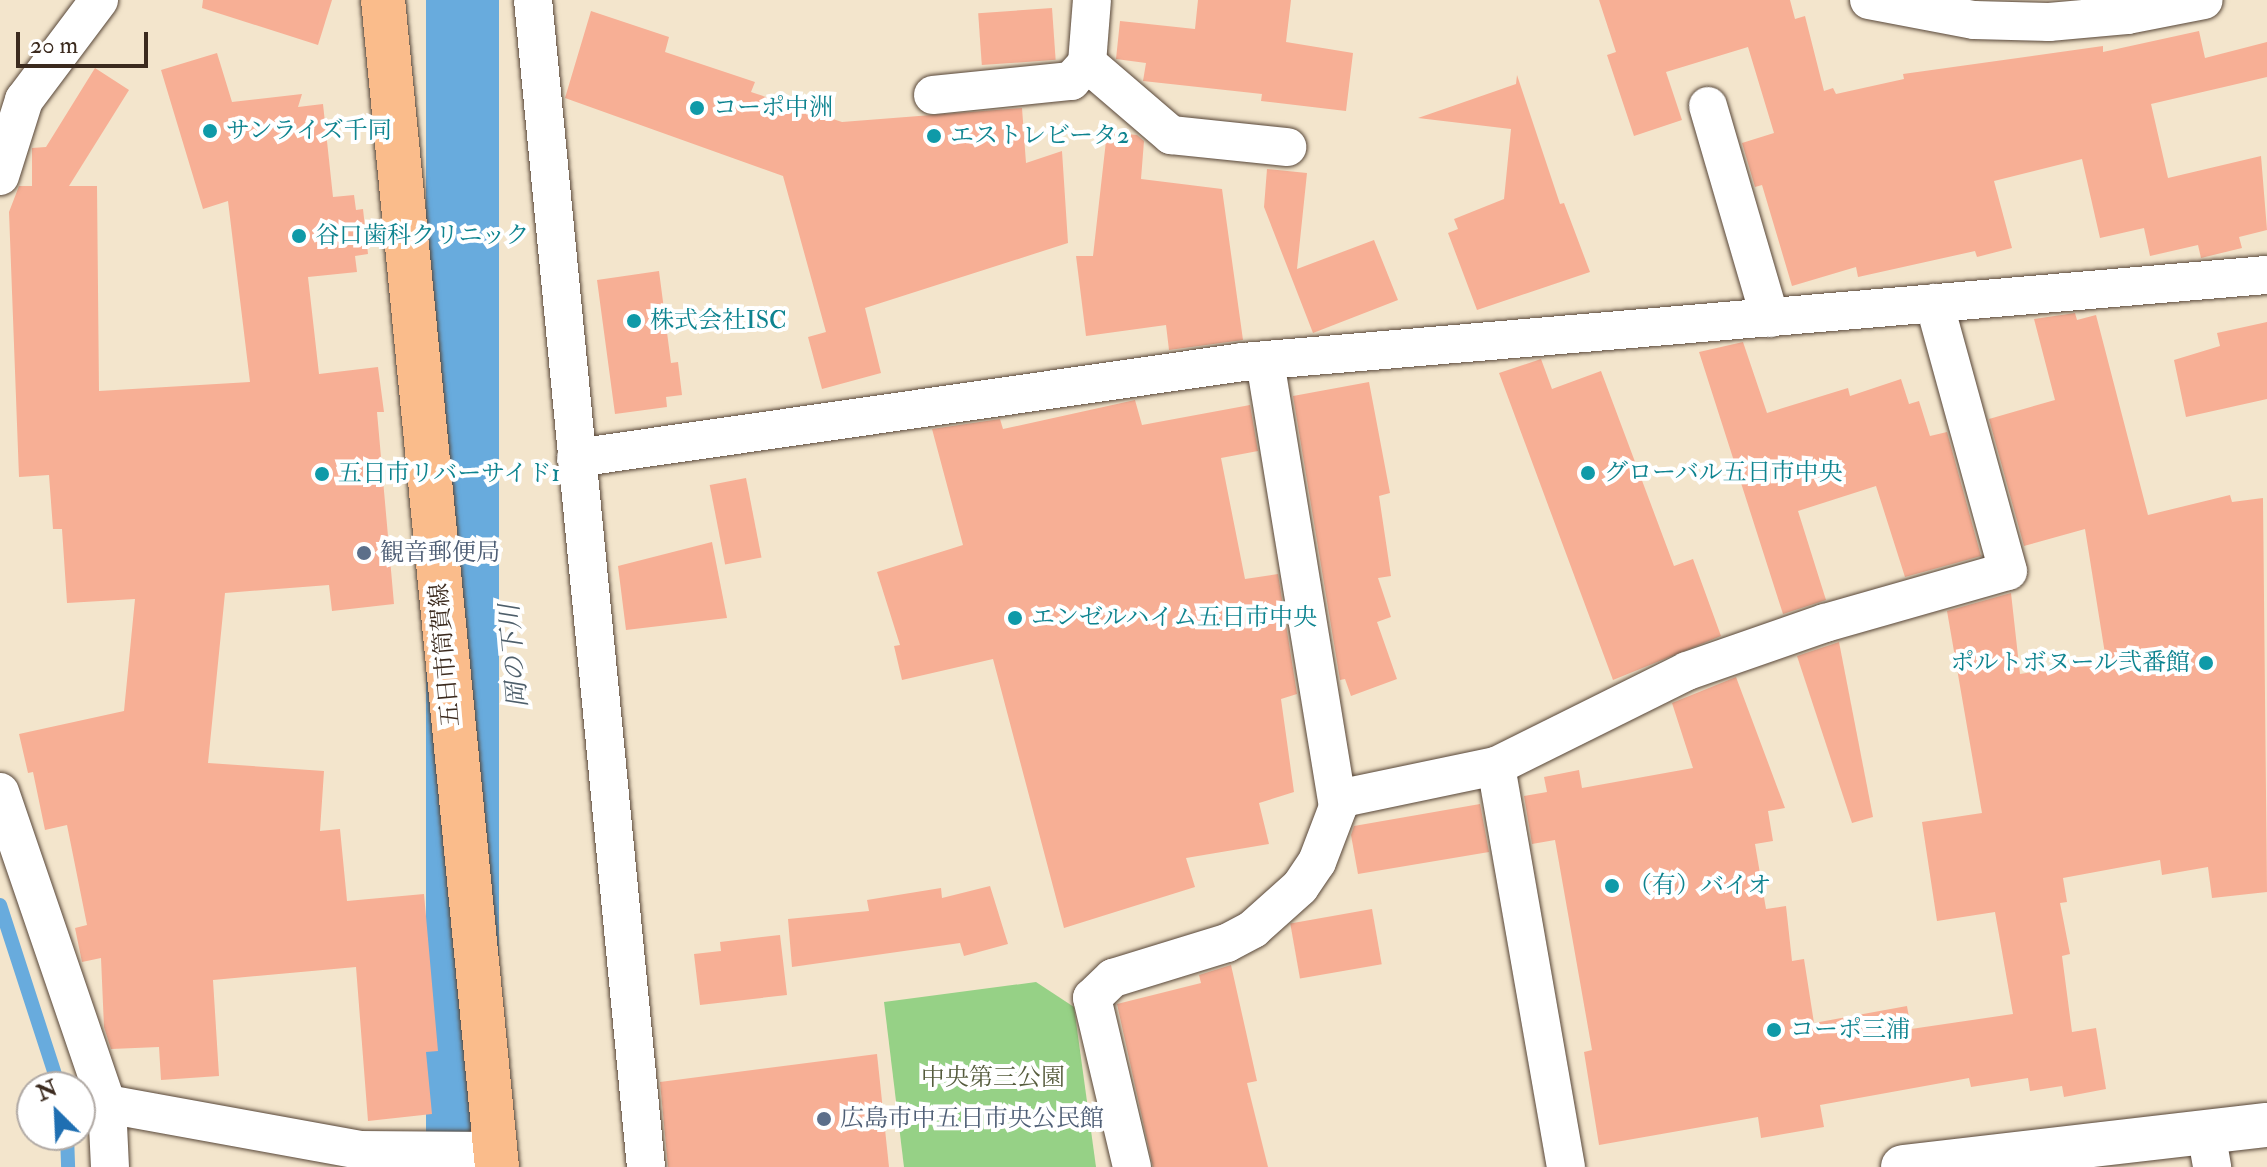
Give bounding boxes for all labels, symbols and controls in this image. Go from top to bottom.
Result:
scale bar [20,16,152,66]
text: 20 m [30,30,78,61]
place label: コーポ中洲 [713,94,833,122]
marker: コーポ中洲 [688,99,706,117]
place label: サンライズ千同 [226,117,394,145]
marker: サンライズ千同 [201,122,219,140]
place label: エストレビータ2 [950,122,1129,150]
marker: エストレビータ2 [925,127,943,145]
place label: 谷口歯科クリニック [315,222,531,250]
marker: 谷口歯科クリニック [290,227,308,245]
place label: 株式会社ISC [650,307,787,335]
marker: 株式会社ISC [625,312,643,330]
place label: グローバル五日市中央 [1604,459,1844,487]
place label: 五日市リバーサイド1 [338,460,563,488]
marker: グローバル五日市中央 [1579,464,1597,482]
marker: 五日市リバーサイド1 [313,465,331,483]
place label: 観音郵便局 [380,539,500,567]
marker: 観音郵便局 [355,544,373,562]
street label: 五日市筒賀線 [424,582,466,728]
water label: 岡の下川 [495,603,535,709]
place label: エンゼルハイム五日市中央 [1031,604,1319,632]
marker: エンゼルハイム五日市中央 [1006,609,1024,627]
place label: ポルトボヌール弐番館 [1950,649,2190,677]
marker: ポルトボヌール弐番館 [2197,654,2215,672]
place label: （有）バイオ [1628,872,1772,900]
marker: （有）バイオ [1603,877,1621,895]
place label: コーポ三浦 [1790,1016,1910,1044]
marker: コーポ三浦 [1765,1021,1783,1039]
park label: 中央第三公園 [921,1064,1065,1092]
north arrow [16,1071,96,1151]
text: N [32,1074,62,1108]
place label: 広島市中五日市央公民館 [840,1105,1104,1133]
marker: 広島市中五日市央公民館 [815,1110,833,1128]

